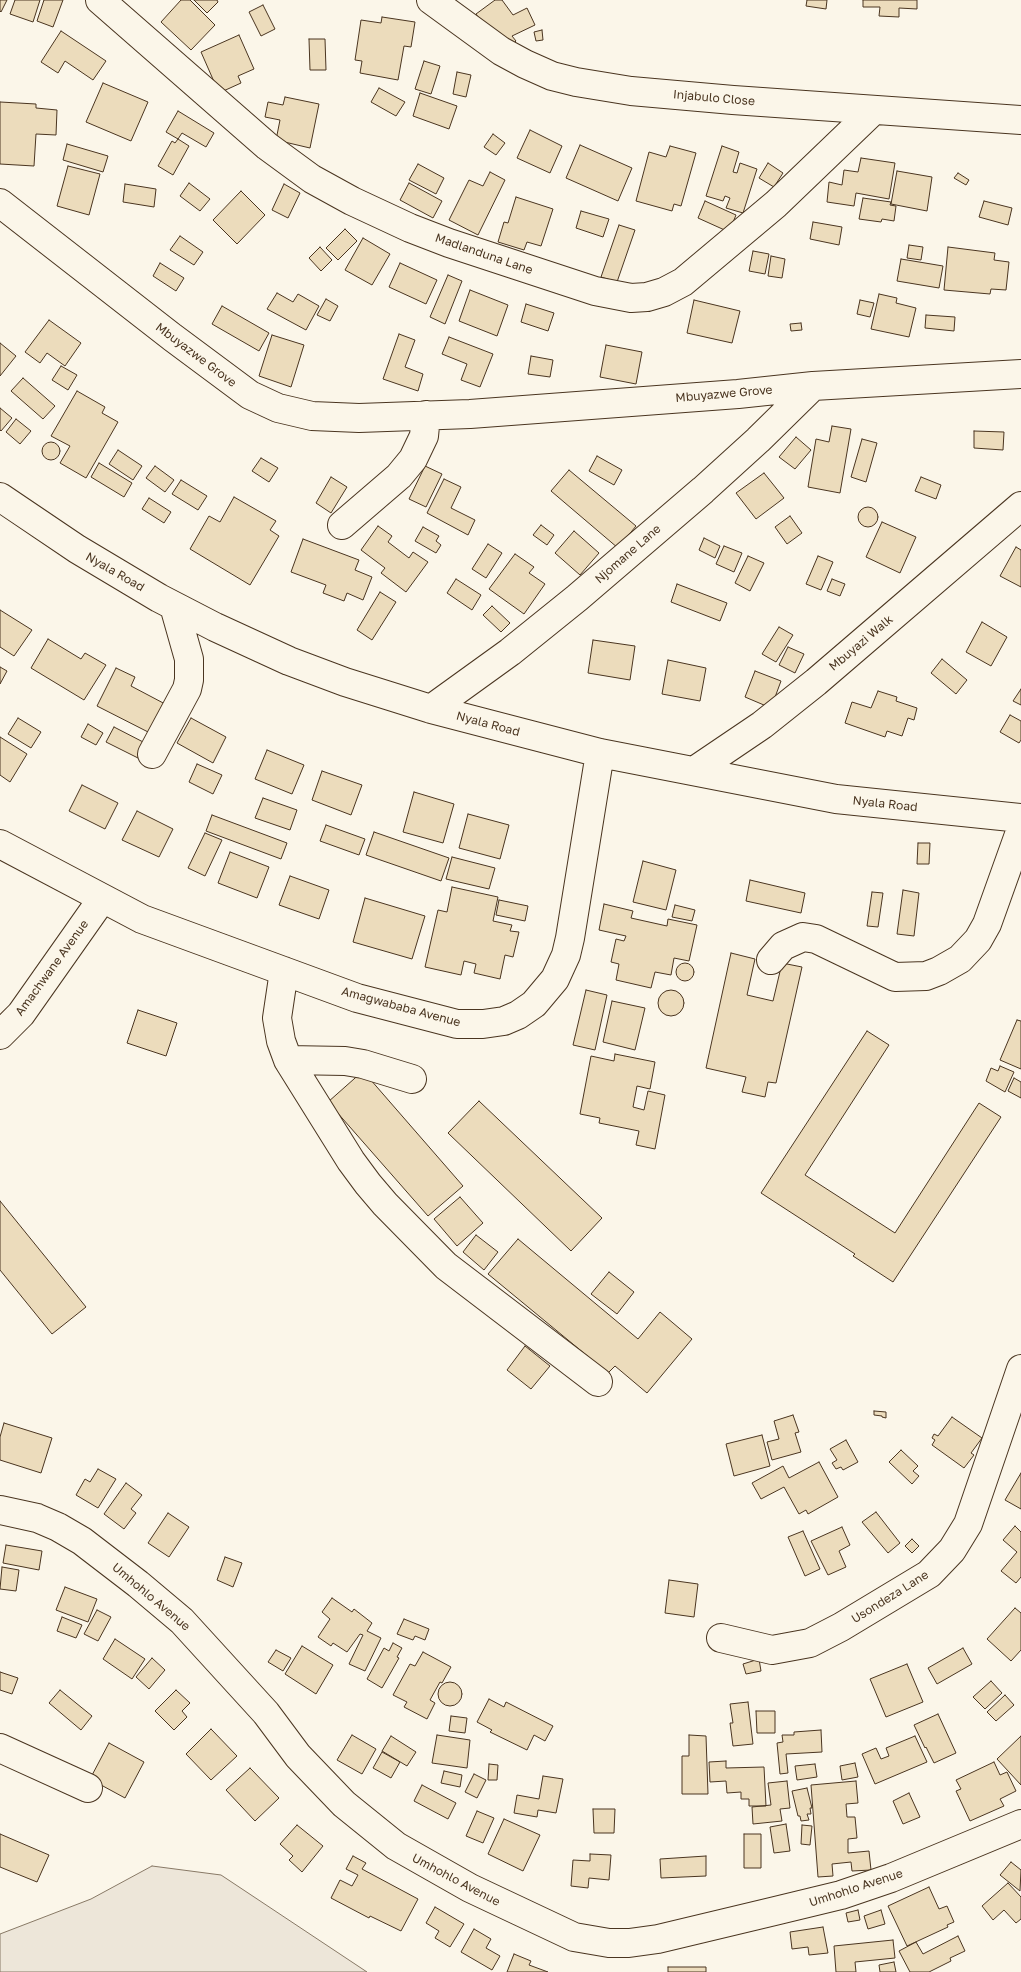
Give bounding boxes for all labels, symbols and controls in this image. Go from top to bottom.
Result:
street label: Injabulo Close [672,87,756,109]
street label: Madlanduna Lane [433,231,535,277]
street label: Mbuyazwe Grove [153,320,239,390]
street label: Mbuyazwe Grove [675,383,773,405]
street label: Njomane Lane [592,522,664,586]
street label: Nyala Road [83,549,147,595]
street label: Mbuyazi Walk [826,612,896,674]
street label: Nyala Road [455,709,521,739]
street label: Nyala Road [852,793,918,815]
street label: Amachwane Avenue [12,917,92,1019]
street label: Amagwababa Avenue [340,984,462,1030]
street label: Umhohlo Avenue [109,1560,193,1634]
street label: Usondeza Lane [849,1568,931,1626]
street label: Umhohlo Avenue [410,1851,502,1909]
street label: Umhohlo Avenue [807,1866,905,1910]

